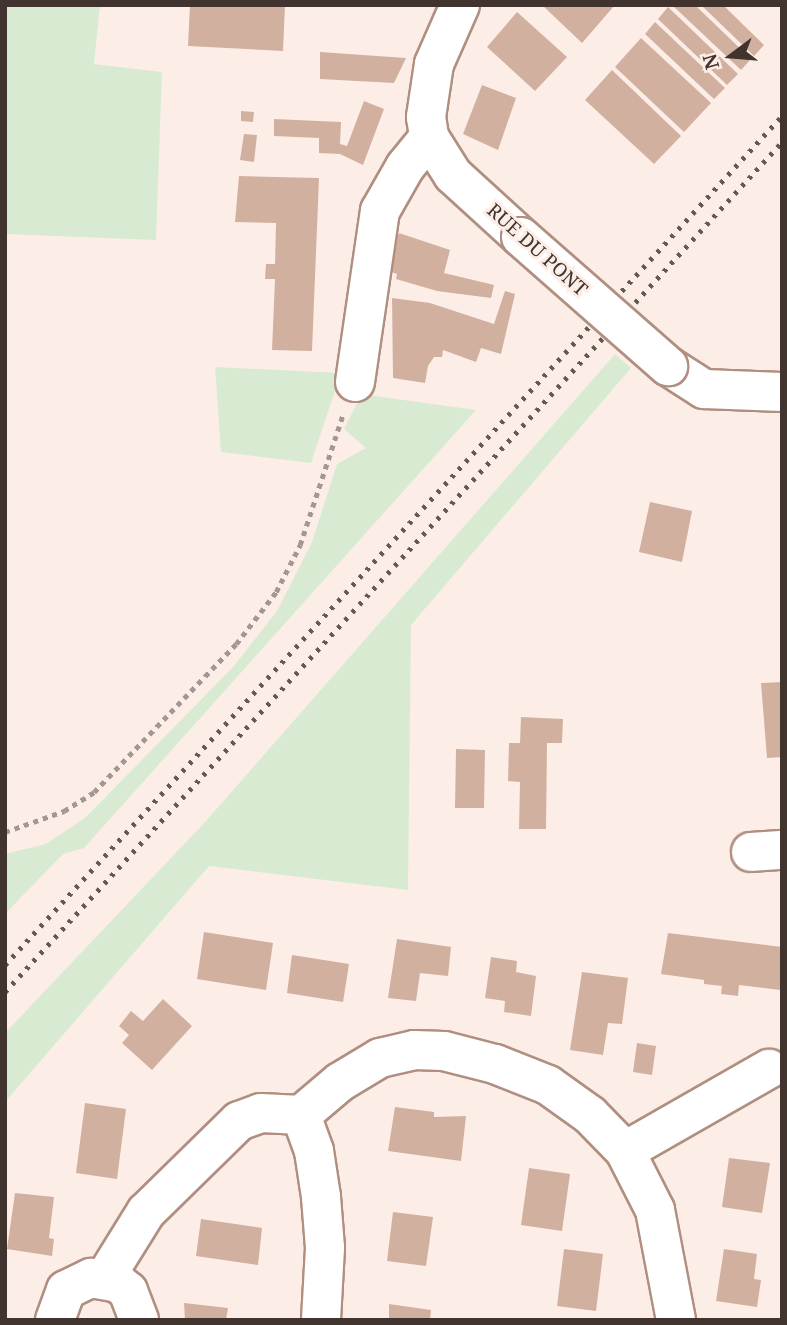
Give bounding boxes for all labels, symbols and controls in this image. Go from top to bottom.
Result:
north arrow [696,21,766,91]
text: N [696,51,725,73]
street label: RUE DU PONT [482,199,592,301]

